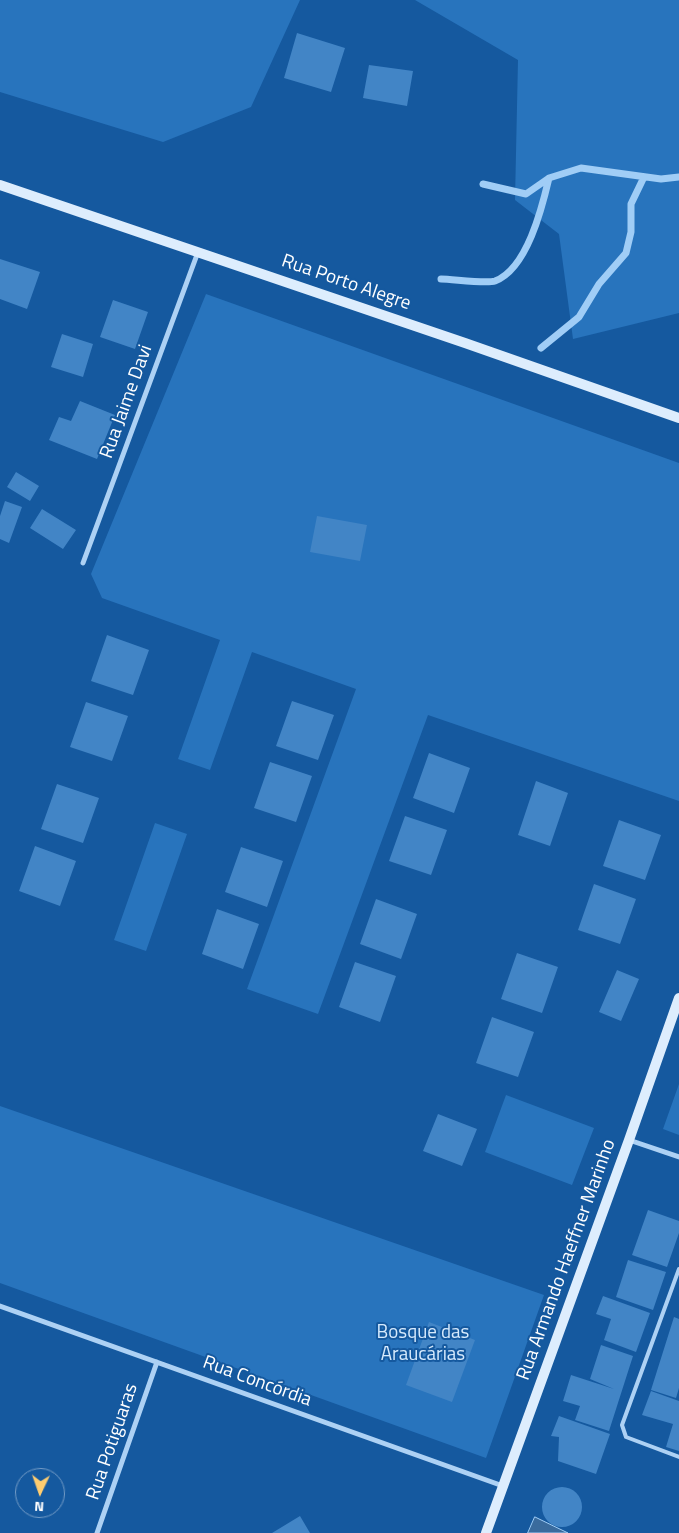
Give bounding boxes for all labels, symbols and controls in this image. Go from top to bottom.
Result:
street label: Rua Porto Alegre [278,250,414,316]
street label: Rua Jaime Davi [96,342,158,462]
street label: Rua Armando Haeffner Marinho [513,1136,621,1384]
park label: Bosque das Araucárias [377,1322,469,1366]
street label: Rua Concórdia [200,1352,314,1412]
street label: Rua Potiguaras [82,1381,144,1503]
north arrow [15,1468,65,1518]
text: N [34,1497,45,1518]

